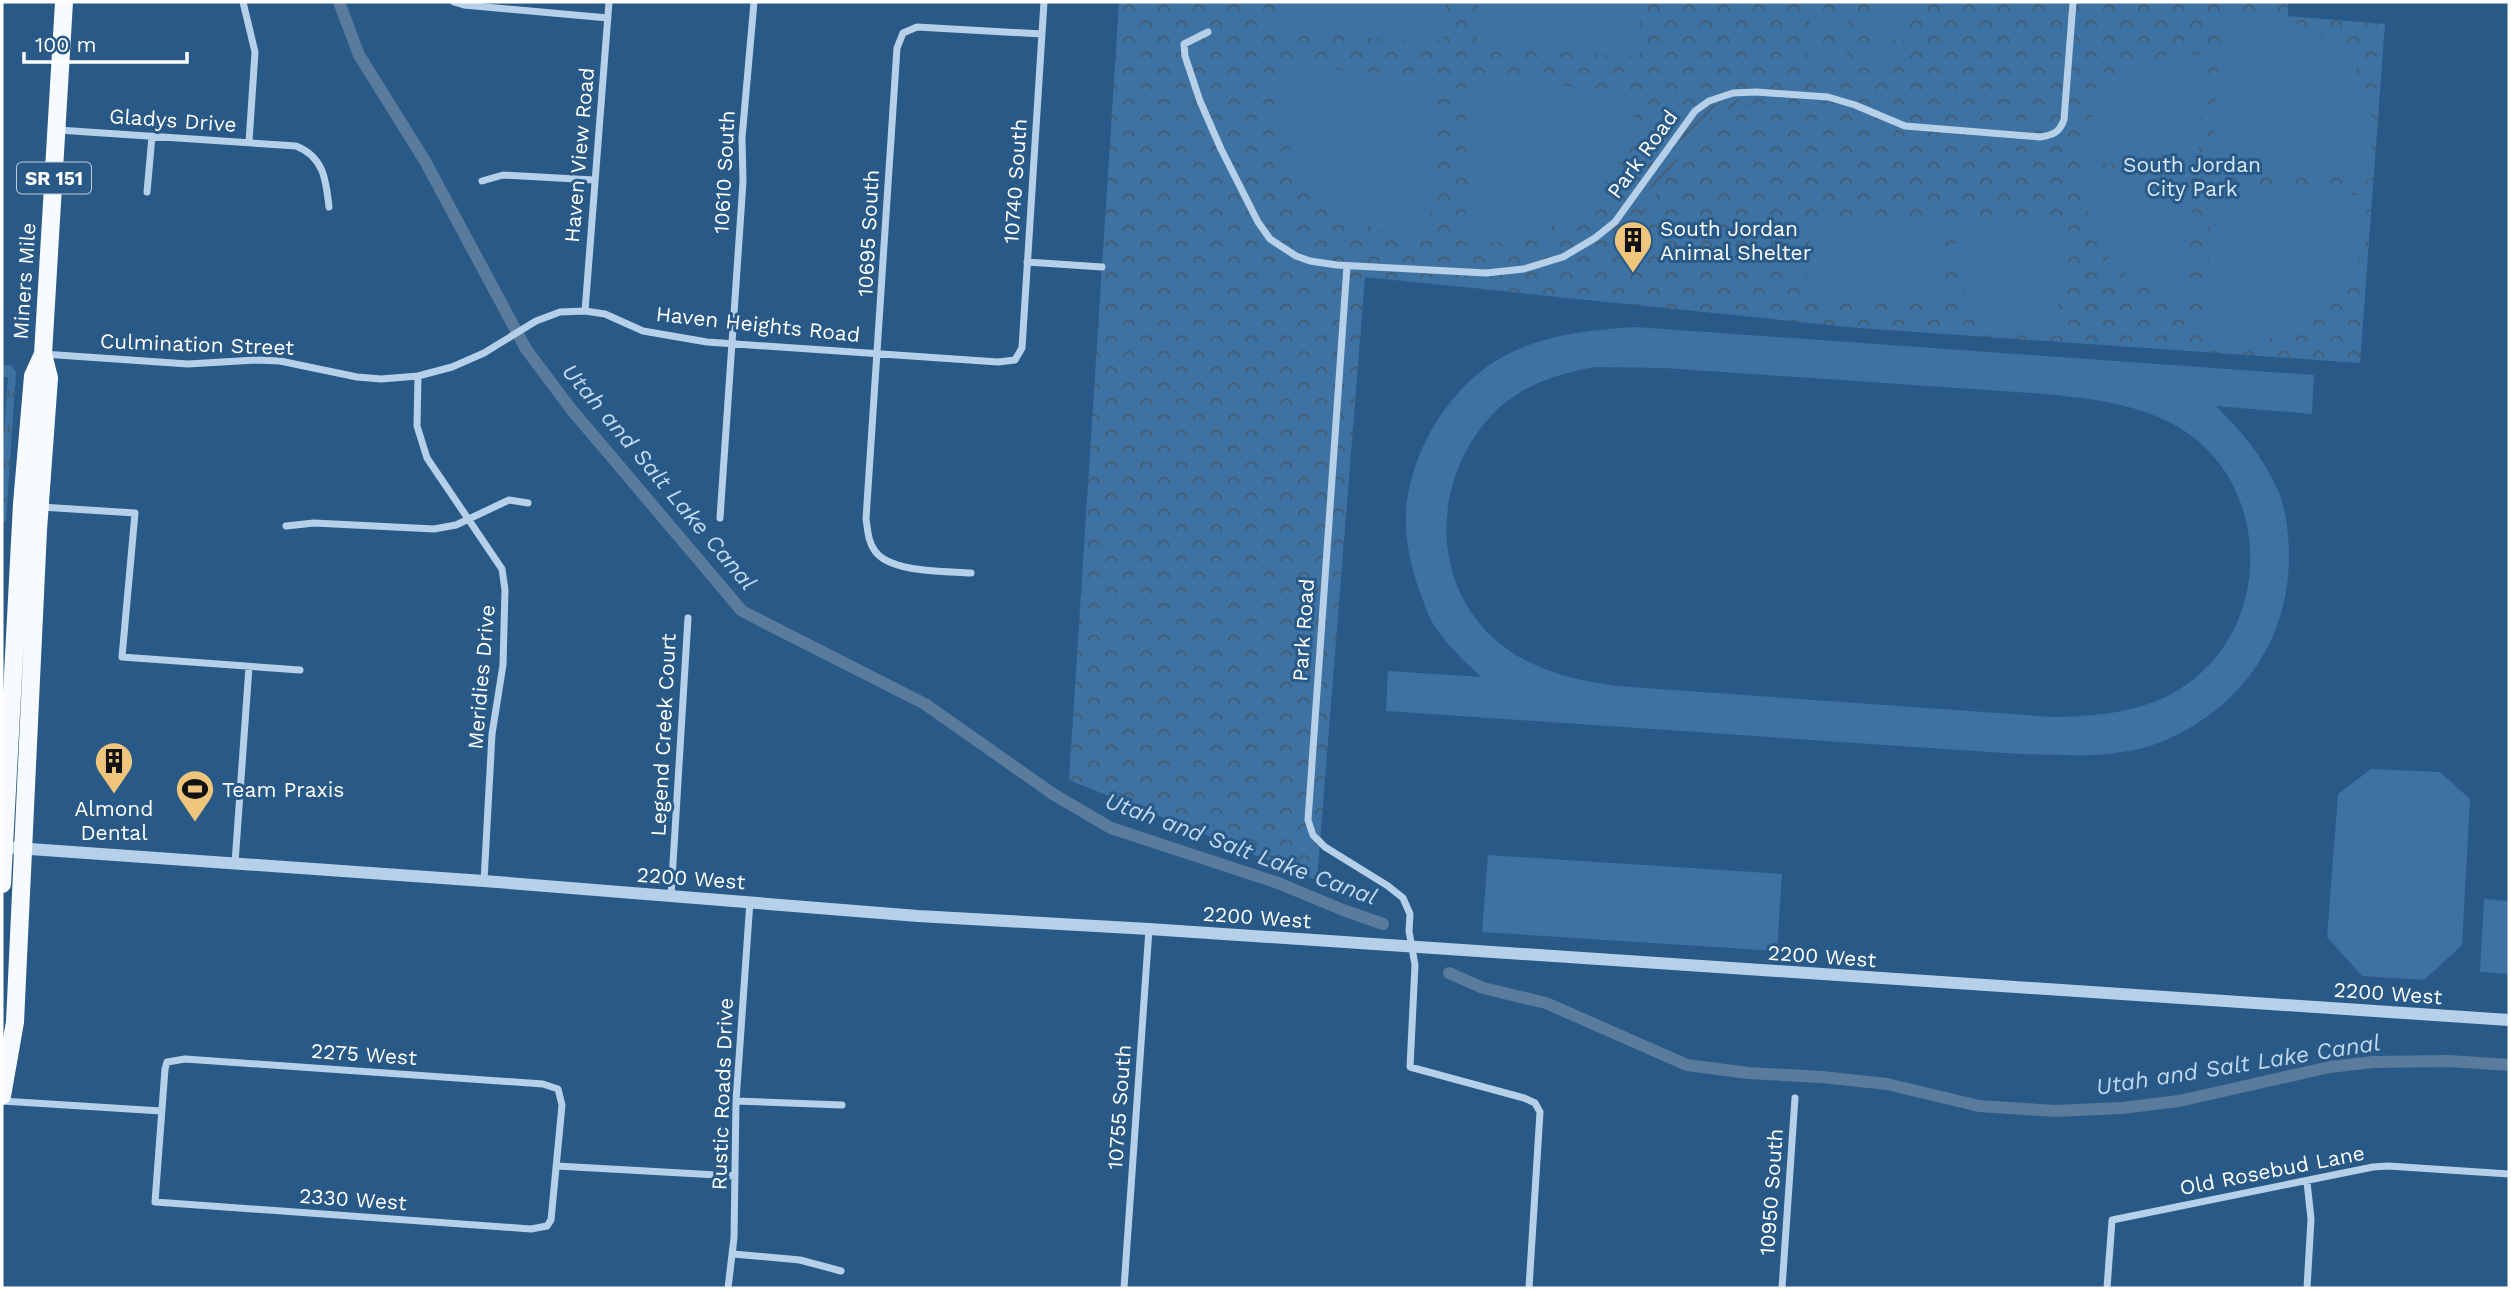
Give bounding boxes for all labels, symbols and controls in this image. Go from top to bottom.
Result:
scale bar [24,21,187,65]
text: 100 m [35,32,97,57]
street label: Haven View Road [559,66,599,244]
street label: Gladys Drive [108,103,238,137]
street label: Park Road [1602,105,1682,203]
street label: 10610 South [708,110,740,234]
street label: 10740 South [998,118,1032,244]
park label: South Jordan City Park [2123,152,2261,201]
road number: SR 151 [17,162,91,194]
street label: 10695 South [852,169,884,297]
place label: South Jordan Animal Shelter [1660,216,1812,265]
building icon: South Jordan Animal Shelter [1612,219,1654,274]
street label: Miners Mile [7,222,41,340]
street label: Haven Heights Road [655,301,861,347]
street label: Culmination Street [100,328,295,360]
water label: Utah and Salt Lake Canal [556,358,762,596]
street label: Park Road [1287,578,1319,682]
street label: Meridies Drive [462,603,500,751]
street label: Legend Creek Court [645,633,681,837]
building icon: Almond Dental [93,740,135,795]
sports icon: Team Praxis [174,768,216,823]
place label: Team Praxis [222,777,344,802]
water label: Utah and Salt Lake Canal [1101,787,1381,911]
place label: Almond Dental [74,796,154,845]
street label: 2200 West [636,862,746,894]
street label: 2200 West [1202,901,1312,933]
street label: 2200 West [1767,940,1877,972]
street label: 2200 West [2333,977,2443,1009]
street label: Rustic Roads Drive [706,997,738,1191]
water label: Utah and Salt Lake Canal [2094,1029,2382,1101]
street label: 2275 West [310,1038,418,1070]
street label: 10755 South [1102,1044,1136,1170]
street label: 10950 South [1754,1128,1788,1256]
street label: Old Rosebud Lane [2177,1140,2367,1200]
street label: 2330 West [298,1183,408,1215]

